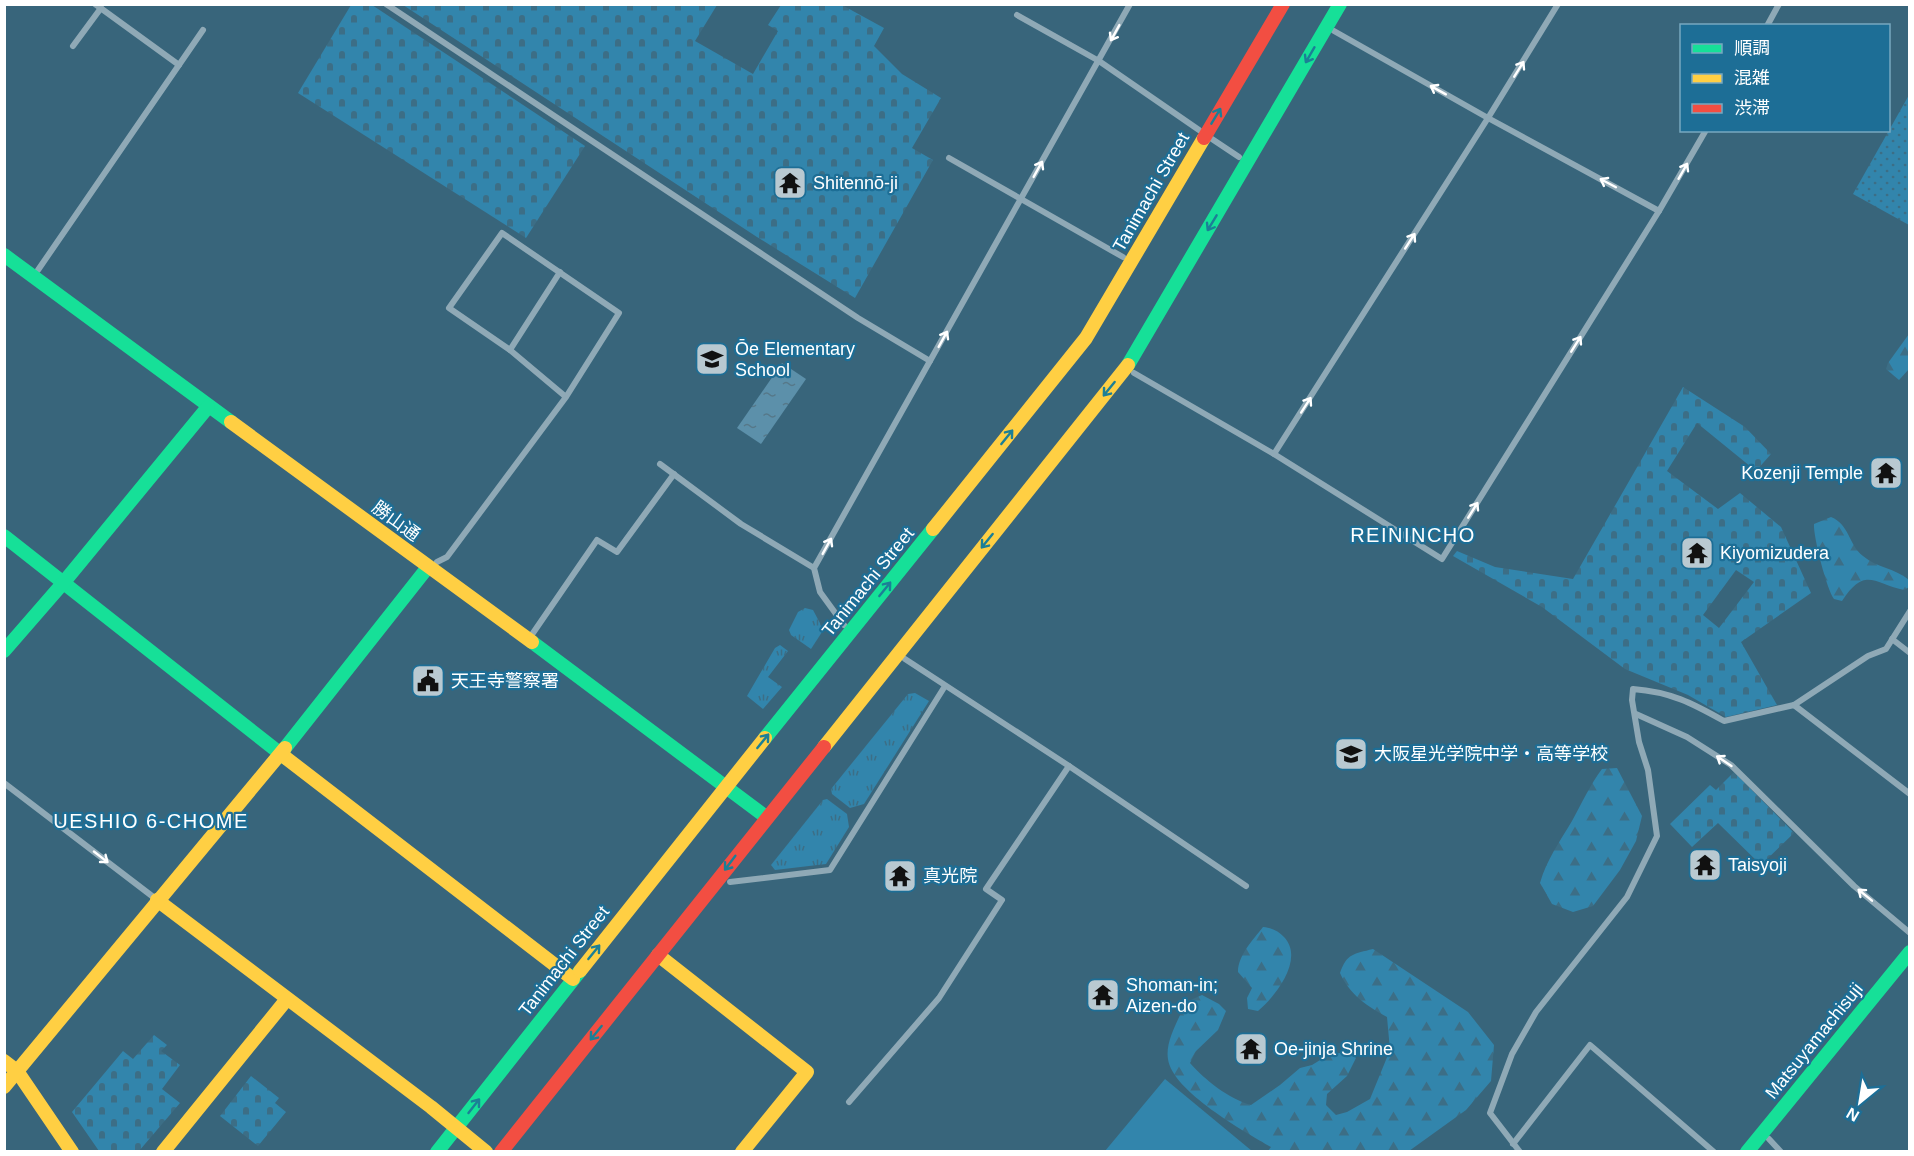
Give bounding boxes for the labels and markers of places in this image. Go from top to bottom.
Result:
temple icon: Shitennō-ji [772,165,808,201]
place label: Shitennō-ji [813,173,898,193]
place label: Ōe Elementary School [735,339,855,380]
school or university icon: Ōe Elementary School [694,341,730,377]
temple icon: Kozenji Temple [1868,455,1904,491]
place label: Kozenji Temple [1741,463,1863,483]
temple icon: Kiyomizudera [1679,535,1715,571]
place label: Kiyomizudera [1720,543,1830,563]
public building icon: 天王寺警察署 [410,663,446,699]
place label: 天王寺警察署 [451,671,559,691]
school or university icon: 大阪星光学院中学・高等学校 [1333,736,1369,772]
place label: 大阪星光学院中学・高等学校 [1374,744,1608,764]
temple icon: Taisyoji [1687,847,1723,883]
place label: Taisyoji [1728,855,1787,875]
temple icon: 真光院 [882,858,918,894]
place label: 真光院 [923,866,977,886]
place label: Shoman-in; Aizen-do [1126,975,1218,1016]
temple icon: Shoman-in; Aizen-do [1085,977,1121,1013]
temple icon: Oe-jinja Shrine [1233,1031,1269,1067]
place label: Oe-jinja Shrine [1274,1039,1393,1059]

